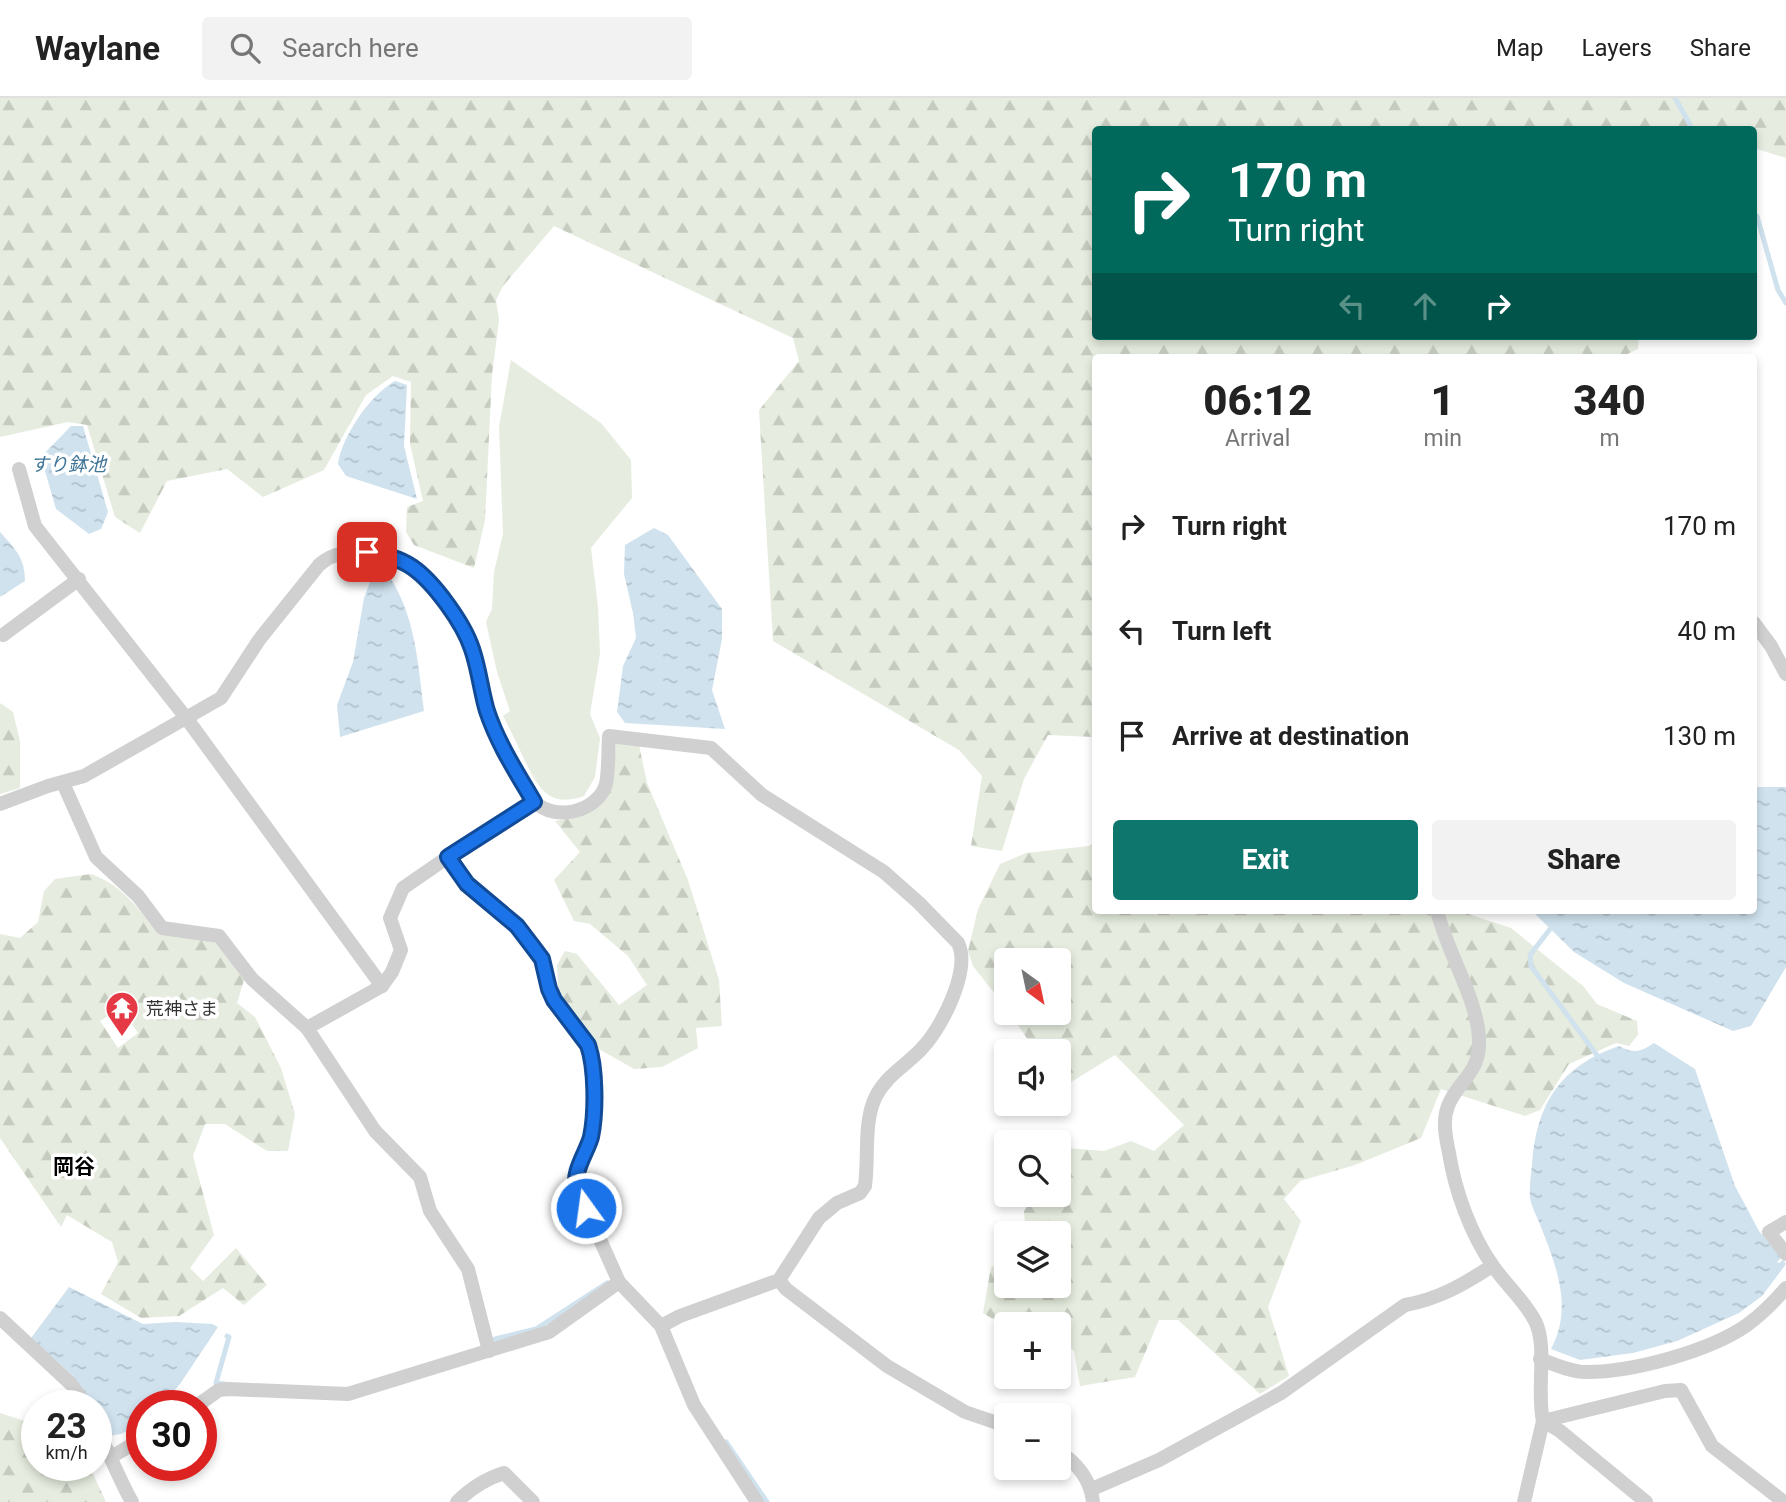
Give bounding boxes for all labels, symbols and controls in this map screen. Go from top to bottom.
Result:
search box [202,17,692,80]
text: Waylane [35,29,160,68]
icon: search [226,29,264,67]
text: Search here [282,33,419,63]
text: Map [1496,34,1544,62]
text: Layers [1582,34,1652,62]
text: Share [1690,34,1751,62]
text: 170 m [1228,152,1367,209]
icon: right [1113,154,1204,245]
text: Turn right [1228,211,1364,249]
icon: left [1333,287,1371,325]
icon: ahead [1406,287,1444,325]
icon: right [1479,287,1517,325]
text: 06:12 [1203,376,1312,425]
text: 1 [1431,376,1455,425]
text: 340 [1573,376,1646,425]
text: Arrival [1225,425,1290,452]
text: min [1423,425,1462,452]
text: m [1599,425,1620,452]
water label: すり鉢池 [30,453,108,476]
icon: right [1113,507,1151,545]
text: Turn right [1172,511,1287,541]
text: 170 m [1663,511,1736,541]
pin [337,522,397,582]
icon: arrive [348,533,386,571]
icon: left [1113,612,1151,650]
text: Turn left [1172,616,1271,646]
text: 40 m [1678,616,1736,646]
icon: arrive [1113,717,1151,755]
text: Arrive at destination [1172,721,1409,751]
text: 130 m [1663,721,1736,751]
button: Exit [1113,820,1418,900]
button: Share [1432,820,1736,900]
north arrow [994,948,1071,1026]
map controls [994,948,1071,1480]
temple icon: 荒神さま [103,989,141,1038]
place label: 荒神さま [146,998,218,1019]
button: sound [994,1039,1071,1116]
button: search [994,1130,1071,1207]
district label: 岡谷 [53,1155,95,1179]
position arrow [549,1171,623,1245]
button: layers [994,1221,1071,1298]
button: + [994,1312,1071,1389]
speed limit sign: 30 [126,1390,217,1481]
button: − [994,1403,1071,1480]
text: 23 [46,1406,87,1447]
text: km/h [45,1442,88,1463]

